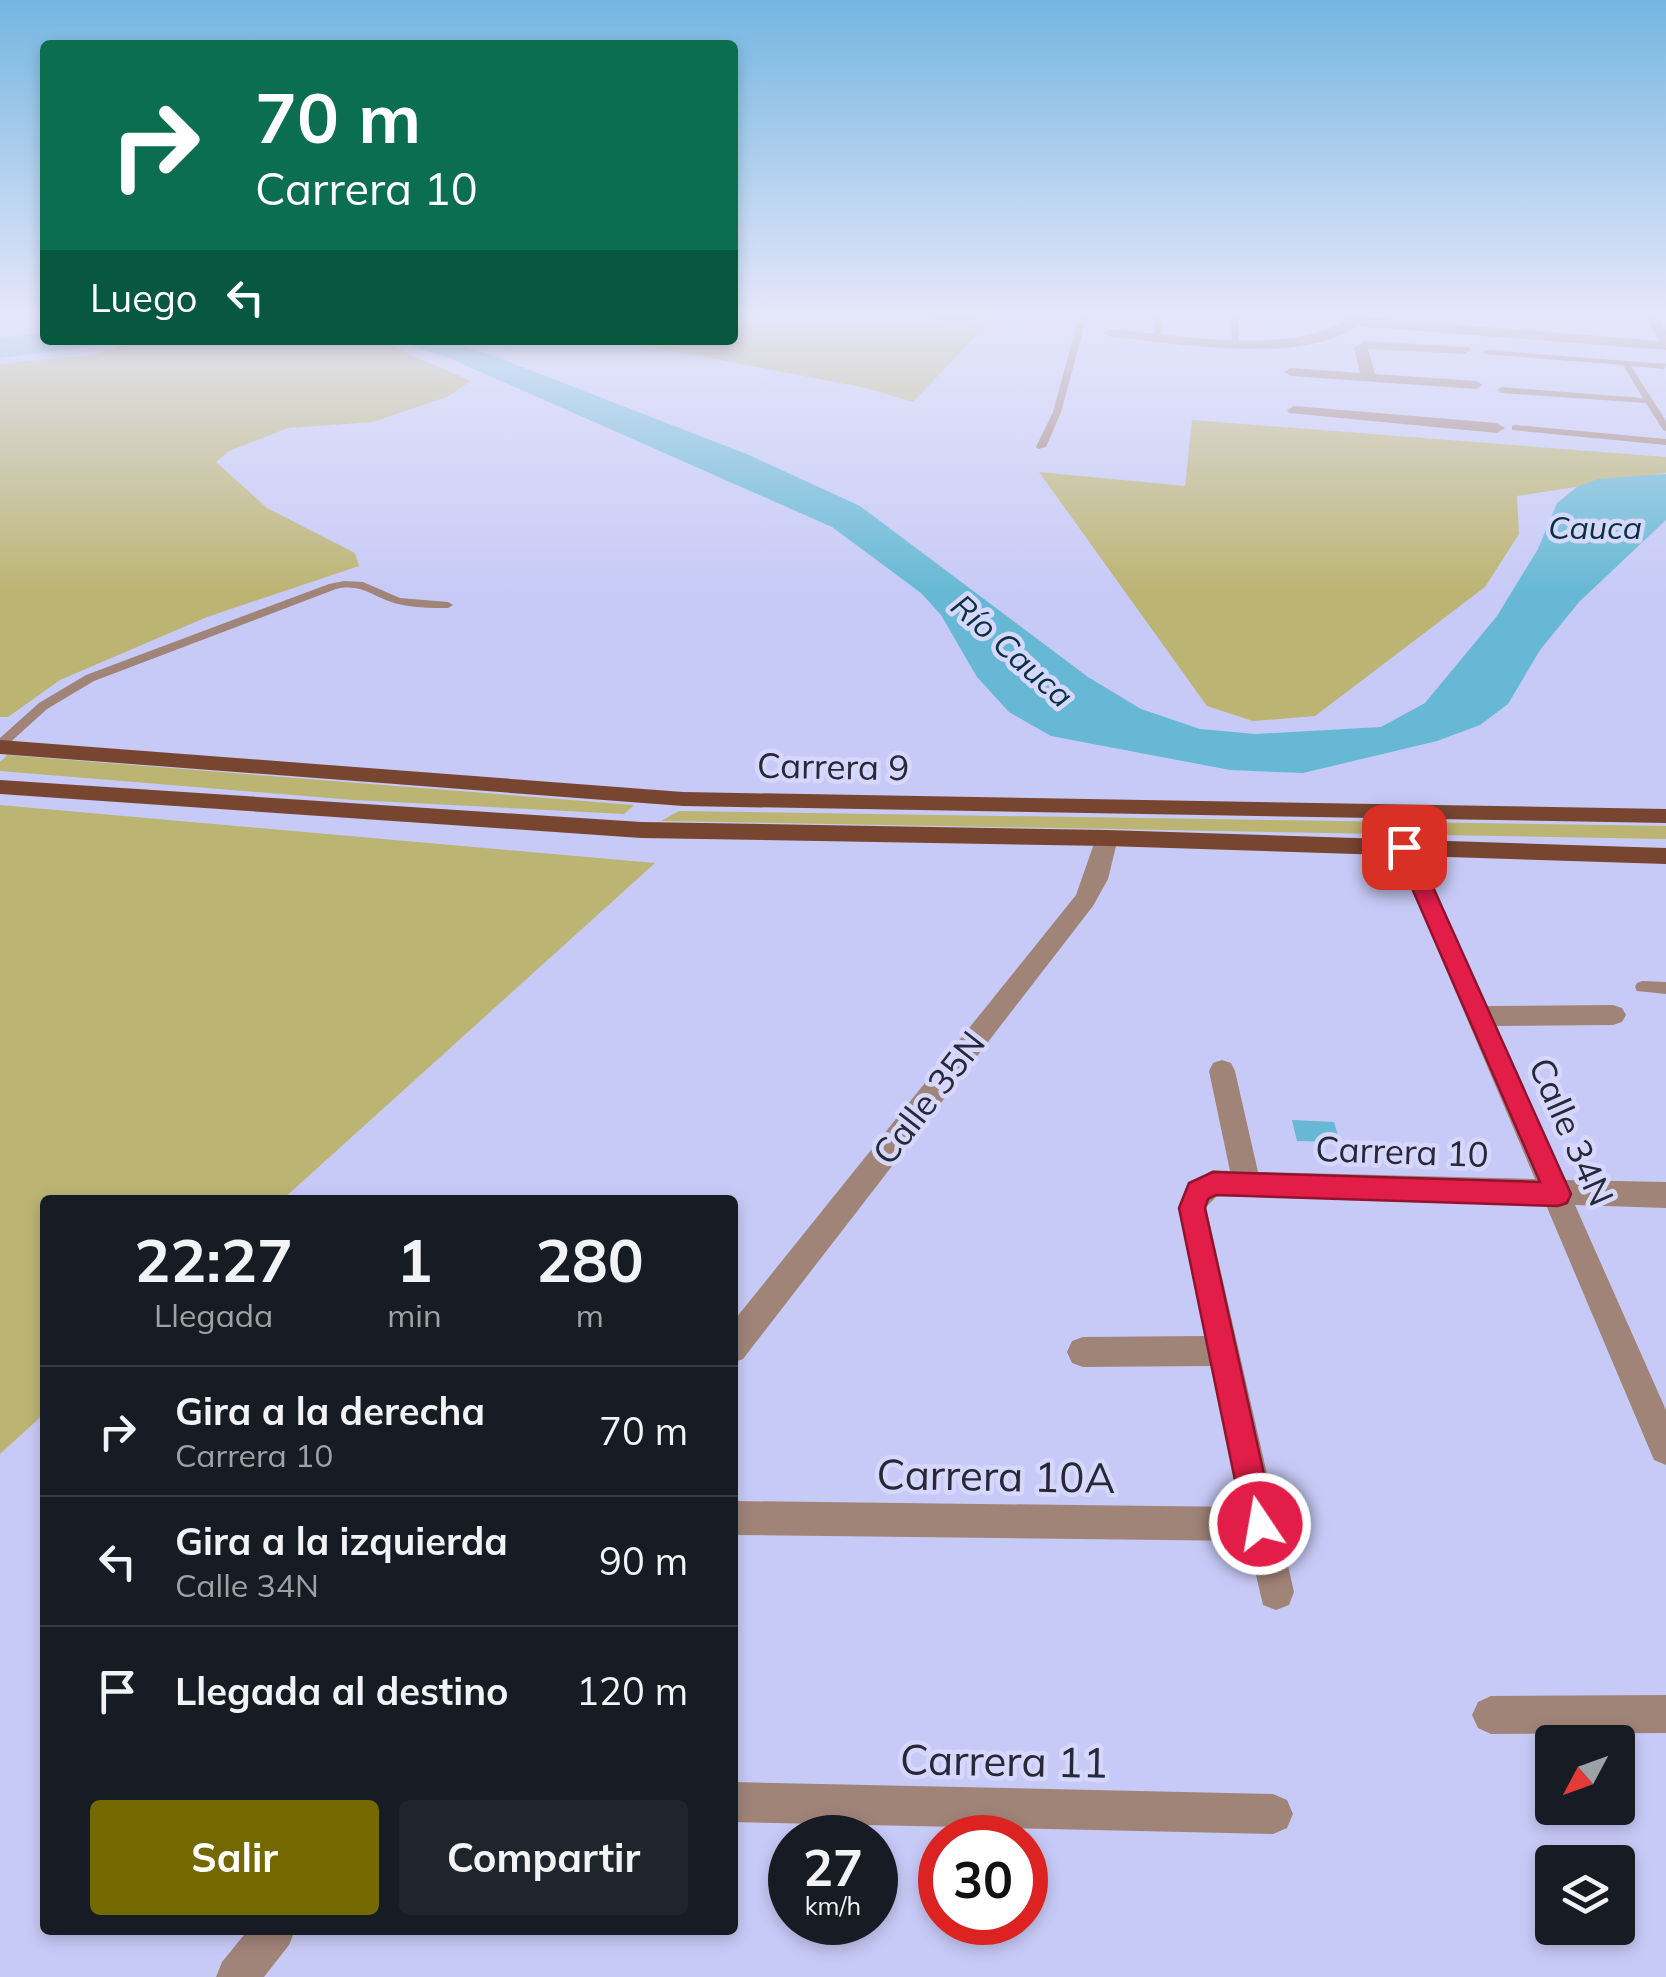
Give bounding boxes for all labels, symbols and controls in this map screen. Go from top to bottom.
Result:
text: 70 m [255,73,421,161]
icon: right [90,80,220,210]
text: Carrera 10 [255,160,478,216]
icon: left [218,270,273,325]
text: Luego [90,274,198,322]
water label: Cauca [1548,507,1642,547]
water label: Río Cauca [943,585,1082,715]
street label: Carrera 9 [757,743,910,789]
pin [1362,805,1447,890]
icon: arrive [1377,820,1432,875]
street label: Calle 35N [862,1022,994,1173]
street label: Calle 34N [1520,1051,1624,1212]
street label: Carrera 10 [1315,1126,1489,1176]
text: 22:27 [134,1222,293,1297]
text: 1 [396,1222,432,1297]
text: 280 [536,1222,644,1297]
text: Llegada [154,1295,273,1335]
text: min [387,1295,442,1335]
text: m [576,1295,604,1335]
text: Gira a la derecha [175,1387,485,1435]
icon: right [90,1404,145,1459]
text: 70 m [599,1407,688,1455]
text: Carrera 10 [175,1435,333,1475]
street label: Carrera 10A [876,1447,1116,1504]
position arrow [1208,1472,1312,1576]
text: Gira a la izquierda [175,1517,508,1565]
icon: left [90,1534,145,1589]
text: 90 m [599,1537,688,1585]
text: Calle 34N [175,1565,319,1605]
icon: arrive [90,1664,145,1719]
text: Llegada al destino [175,1667,509,1715]
text: 120 m [576,1667,688,1715]
north arrow [1535,1725,1635,1825]
map controls [1535,1725,1635,1945]
street label: Carrera 11 [900,1732,1108,1789]
button: Salir [90,1800,379,1915]
button: Compartir [399,1800,688,1915]
speed limit sign: 30 [918,1815,1048,1945]
text: 27 [803,1836,863,1899]
button: layers [1535,1845,1635,1945]
text: km/h [805,1890,861,1921]

